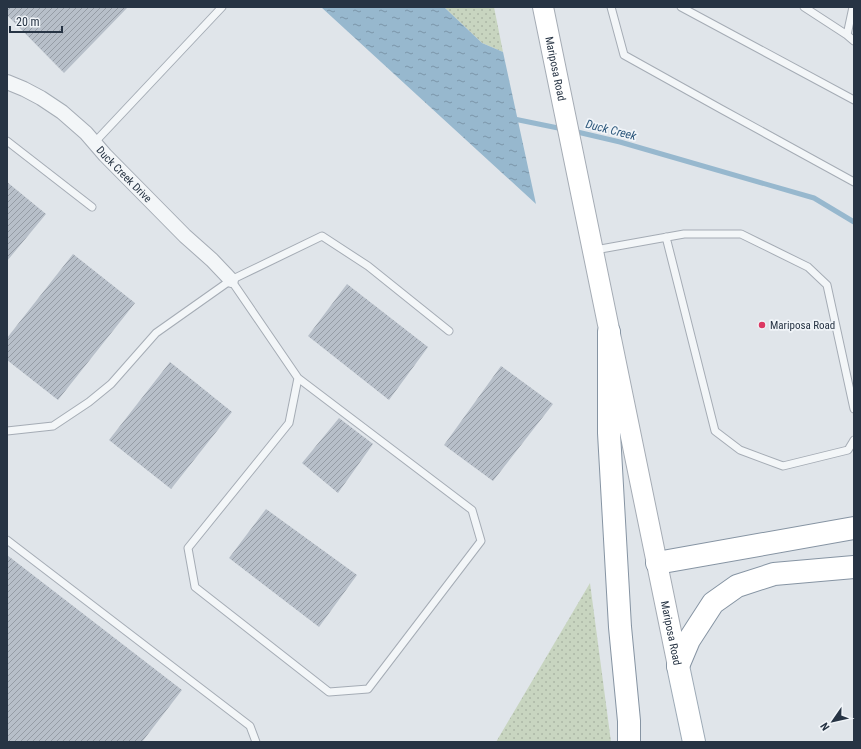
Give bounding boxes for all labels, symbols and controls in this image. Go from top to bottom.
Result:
scale bar [10,8,62,34]
text: 20 m [16,15,40,29]
street label: Mariposa Road [543,35,569,102]
water label: Duck Creek [584,117,639,143]
street label: Duck Creek Drive [94,144,155,205]
place label: Mariposa Road [770,319,835,332]
marker: Mariposa Road [757,320,767,330]
street label: Mariposa Road [658,600,684,666]
north arrow [813,701,853,741]
text: N [818,720,832,733]

